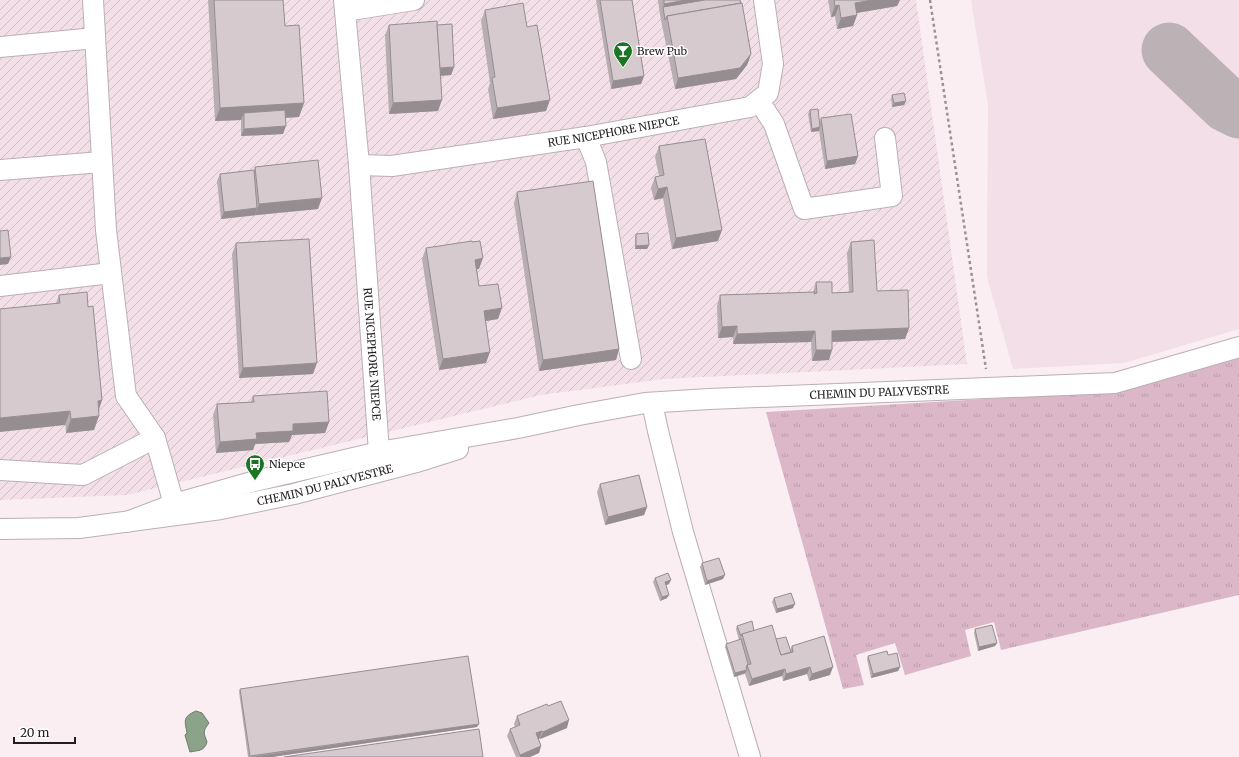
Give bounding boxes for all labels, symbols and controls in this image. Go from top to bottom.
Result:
bar icon: Brew Pub [612,40,634,68]
place label: Brew Pub [637,44,688,58]
street label: RUE NICEPHORE NIEPCE [547,113,680,150]
street label: RUE NICEPHORE NIEPCE [361,287,384,421]
street label: CHEMIN DU PALYVESTRE [809,383,949,402]
bus stop icon: Niepce [244,453,266,481]
place label: Niepce [269,457,305,471]
street label: CHEMIN DU PALYVESTRE [256,461,394,508]
scale bar [14,719,75,745]
text: 20 m [20,725,49,740]

